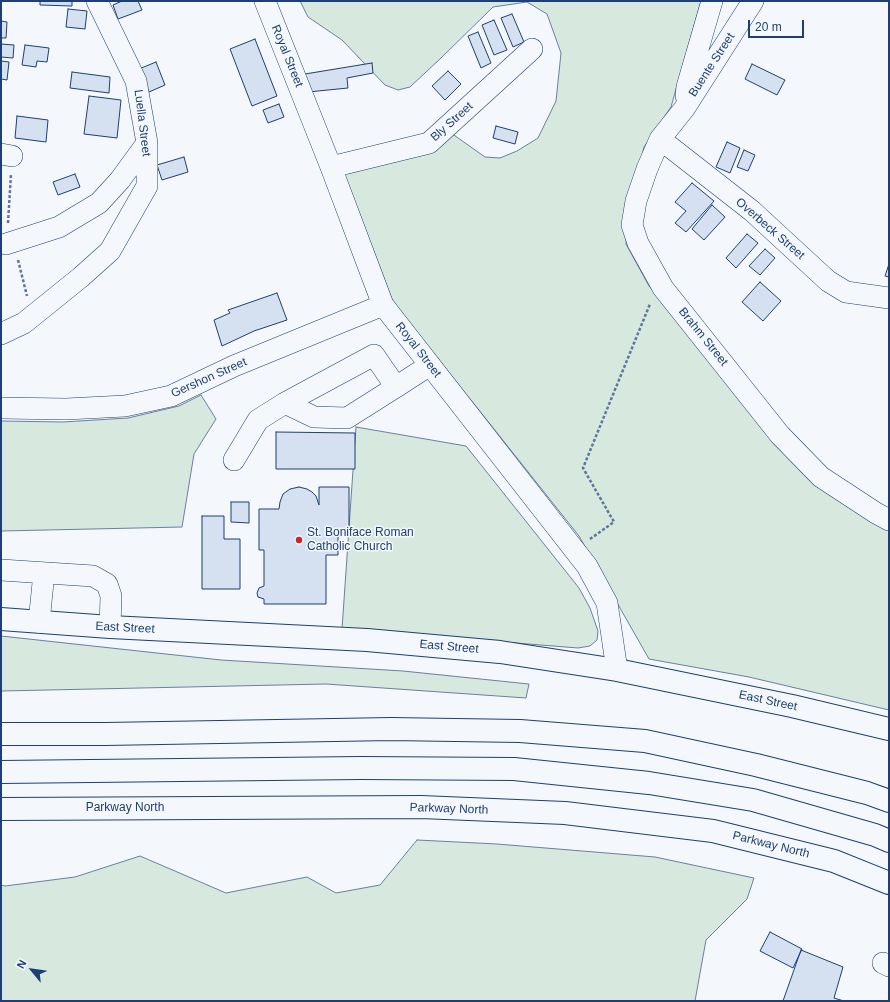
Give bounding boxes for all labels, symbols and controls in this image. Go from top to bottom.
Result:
scale bar [750,12,806,38]
text: 20 m [755,20,782,34]
street label: Royal Street [268,23,306,89]
street label: Buente Street [686,30,738,100]
street label: Luella Street [131,89,153,157]
street label: Bly Street [428,99,476,145]
street label: Overbeck Street [733,195,807,263]
street label: Brahm Street [675,305,731,369]
street label: Royal Street [392,320,444,380]
street label: Gershon Street [169,355,249,401]
place label: St. Boniface Roman Catholic Church [307,526,414,554]
marker: St. Boniface Roman Catholic Church [294,535,304,545]
street label: East Street [95,619,155,637]
street label: East Street [419,637,479,657]
street label: East Street [737,688,799,714]
street label: Parkway North [409,800,489,818]
street label: Parkway North [86,801,164,815]
street label: Parkway North [731,828,811,862]
north arrow [12,950,52,990]
text: N [14,958,29,971]

